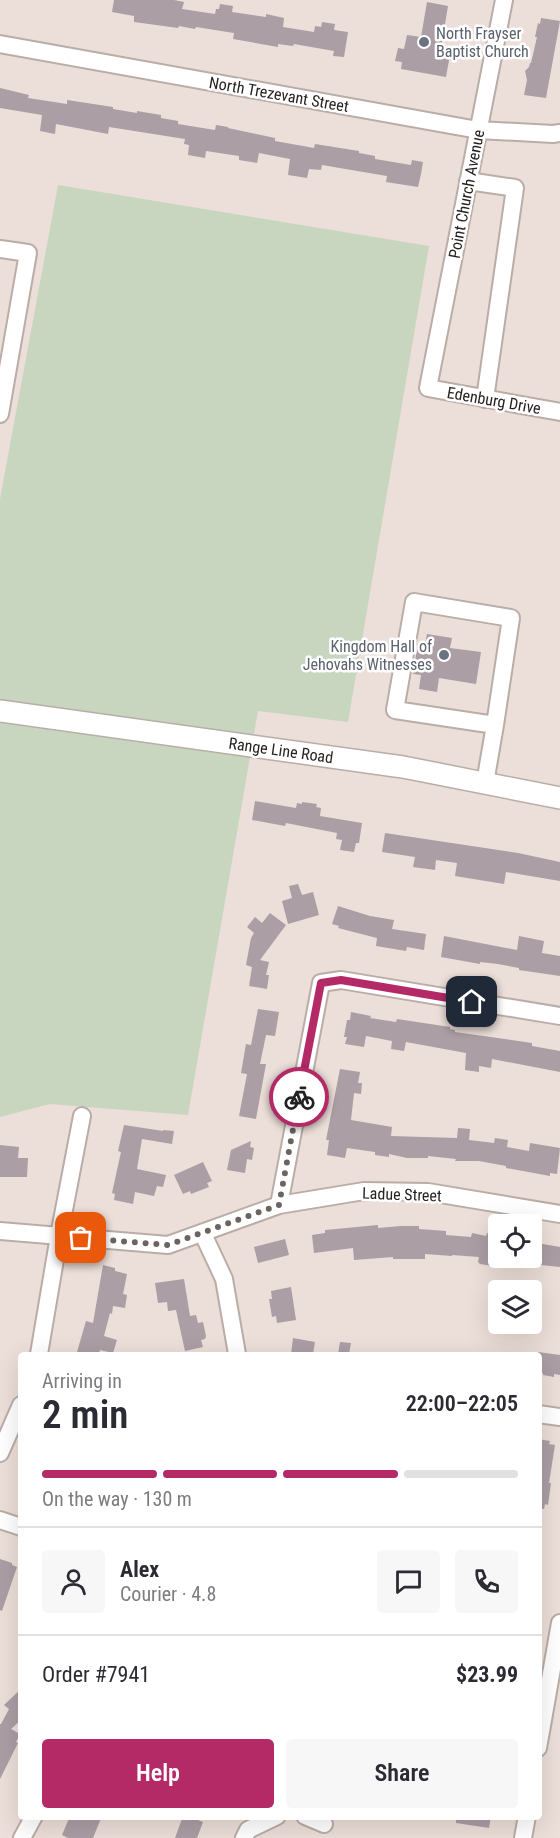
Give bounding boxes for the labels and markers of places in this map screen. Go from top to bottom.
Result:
place label: North Frayser Baptist Church [436,24,529,61]
marker: North Frayser Baptist Church [417,35,431,49]
place label: Kingdom Hall of Jehovahs Witnesses [303,637,432,674]
marker: Kingdom Hall of Jehovahs Witnesses [437,648,451,662]
pin [446,976,497,1027]
pin [55,1212,106,1263]

